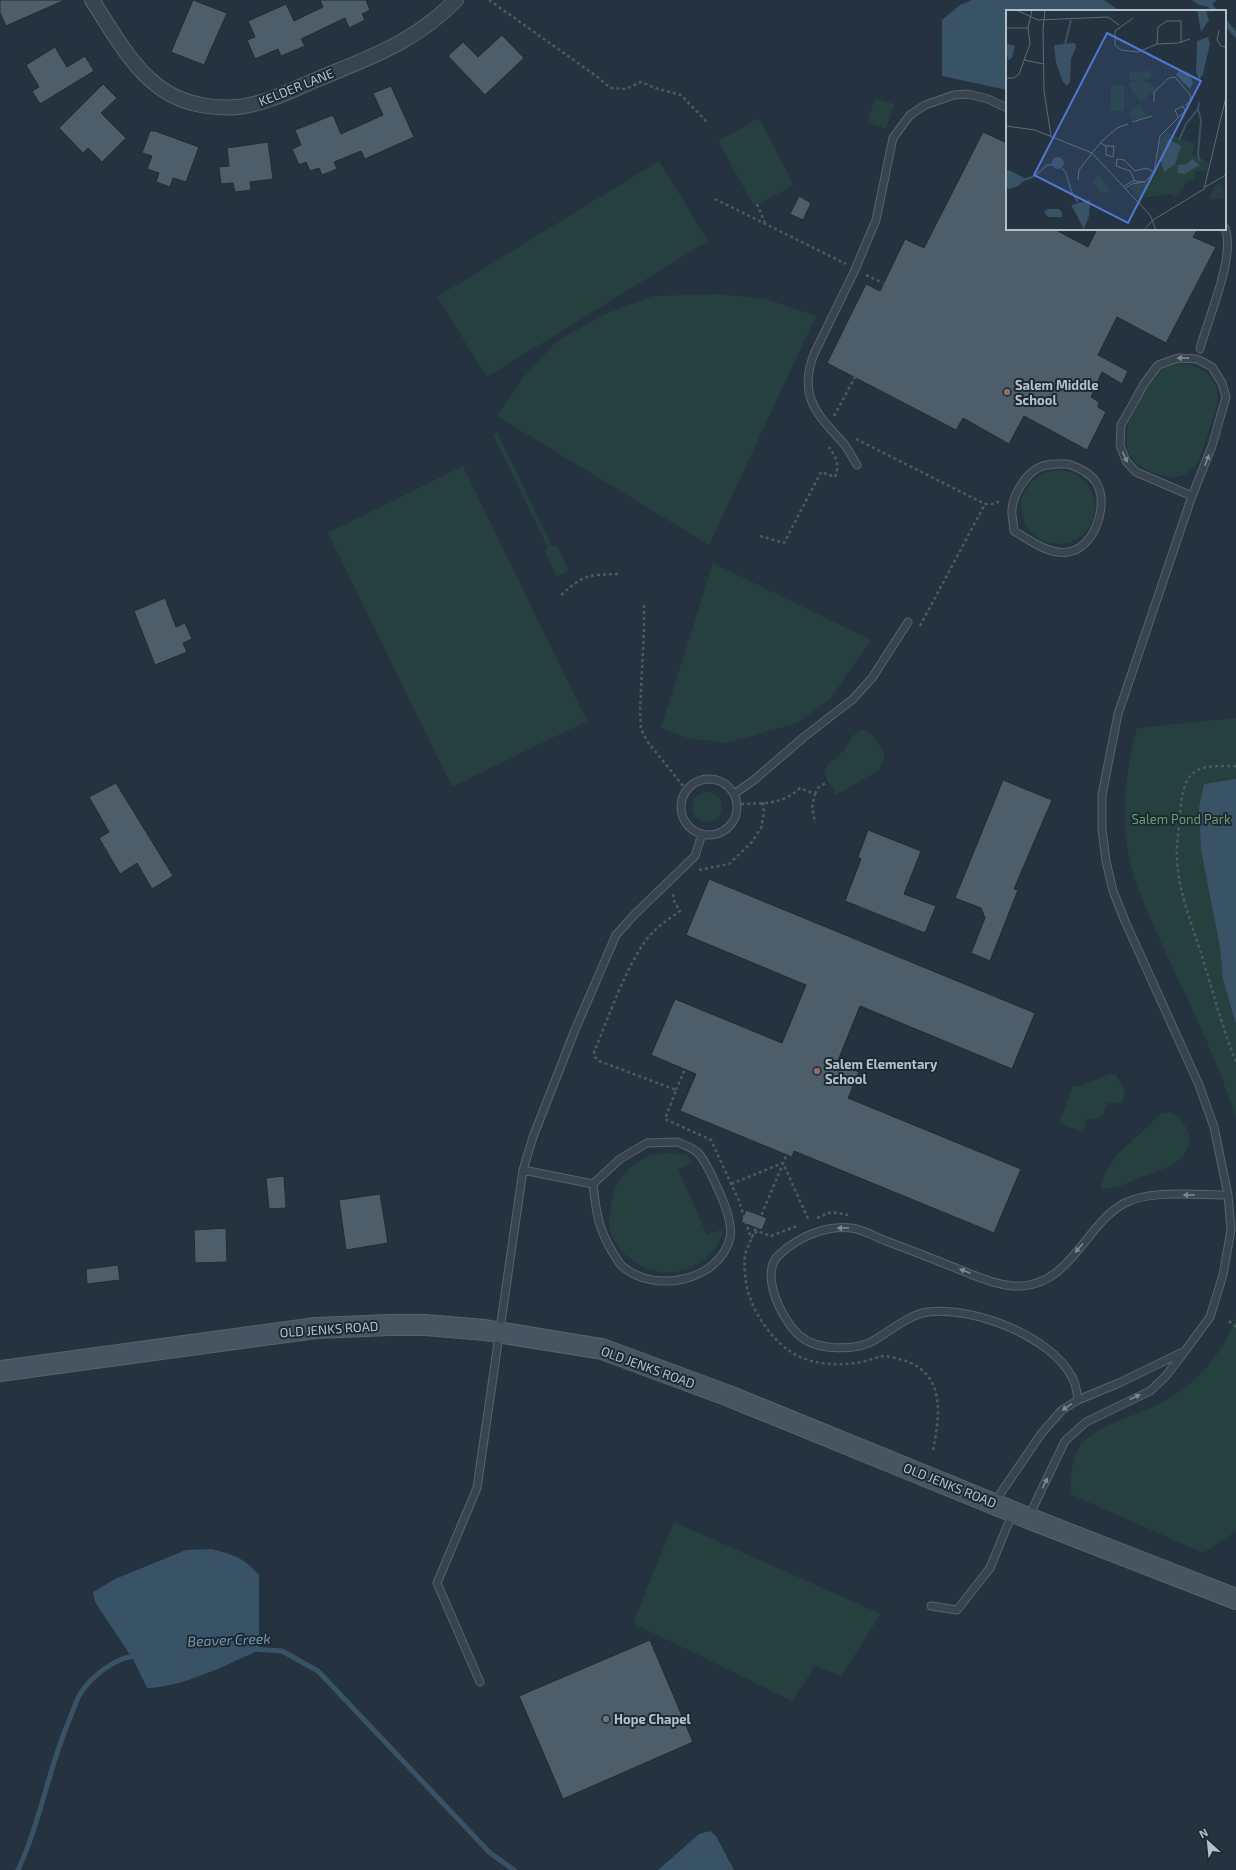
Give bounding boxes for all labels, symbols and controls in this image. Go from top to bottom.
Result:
inset map [1006,10,1226,230]
street label: KELDER LANE [256,65,336,109]
one-way arrow [1176,355,1189,361]
place label: Salem Middle School [1015,377,1099,408]
marker: Salem Middle School [1002,387,1012,397]
one-way arrow [1122,451,1128,462]
one-way arrow [1204,454,1210,466]
park label: Salem Pond Park [1131,811,1231,827]
place label: Salem Elementary School [825,1056,938,1087]
marker: Salem Elementary School [812,1066,822,1076]
one-way arrow [1182,1192,1195,1198]
one-way arrow [837,1225,849,1232]
one-way arrow [1075,1244,1084,1253]
one-way arrow [958,1268,970,1274]
street label: OLD JENKS ROAD [279,1318,379,1340]
street label: OLD JENKS ROAD [599,1343,697,1391]
one-way arrow [1130,1394,1141,1400]
one-way arrow [1061,1403,1072,1411]
street label: OLD JENKS ROAD [901,1459,999,1511]
one-way arrow [1042,1477,1048,1488]
water label: Beaver Creek [187,1630,271,1649]
place label: Hope Chapel [614,1711,692,1727]
marker: Hope Chapel [601,1714,611,1724]
north arrow [1188,1822,1228,1862]
text: N [1197,1825,1210,1840]

